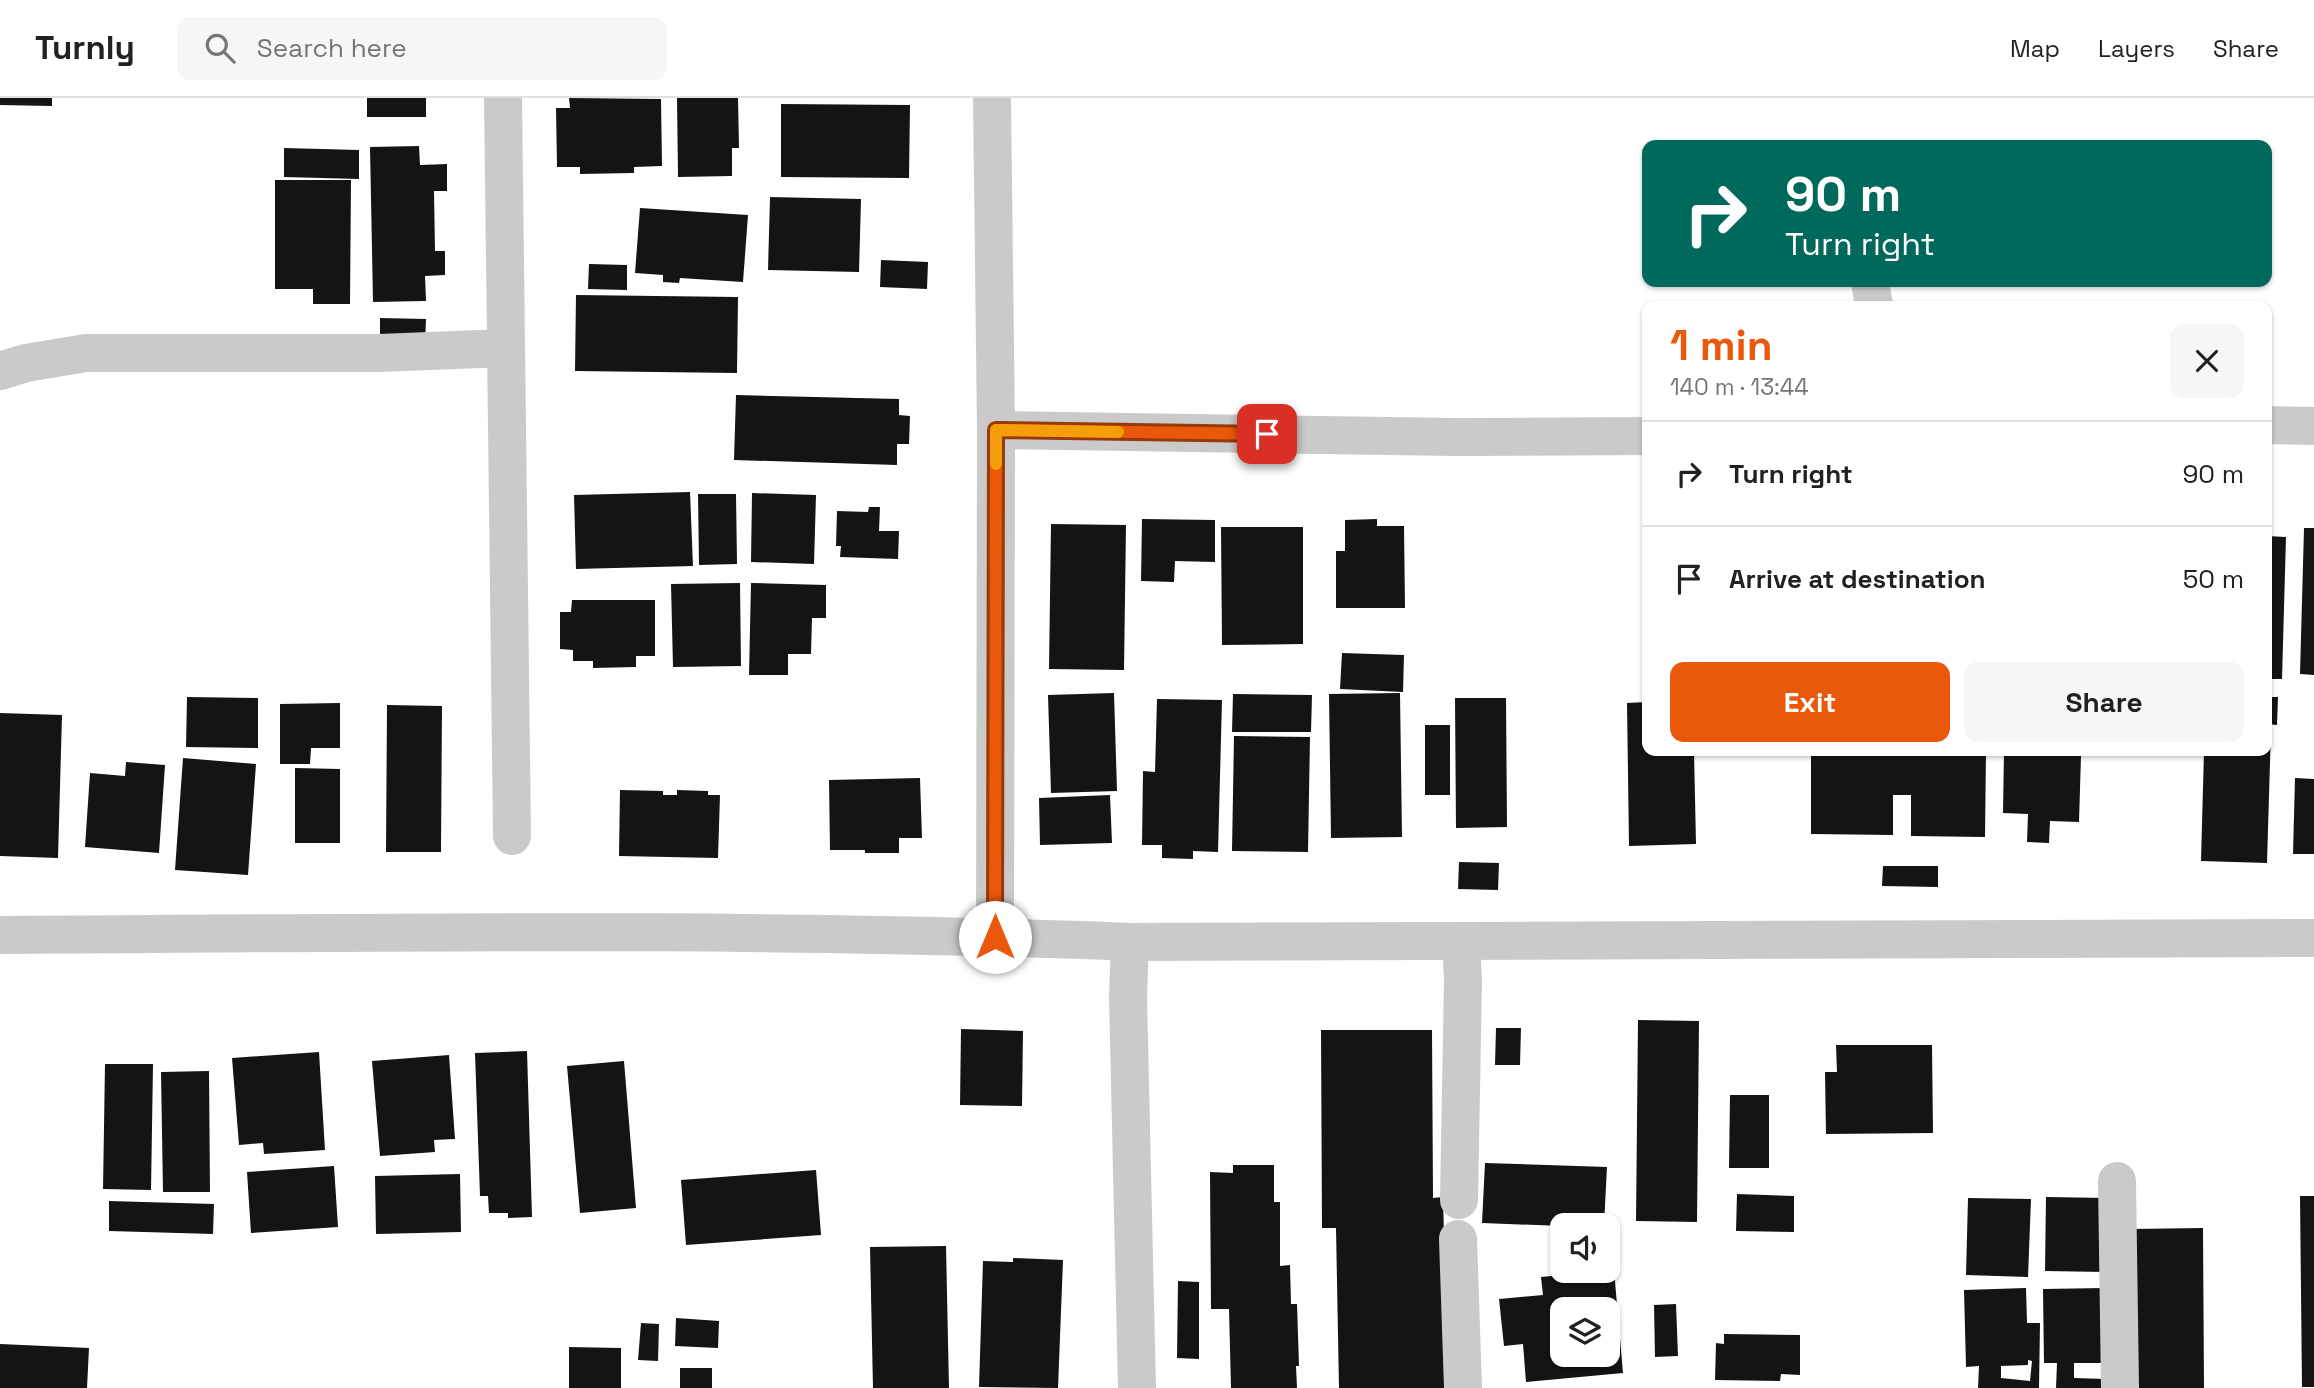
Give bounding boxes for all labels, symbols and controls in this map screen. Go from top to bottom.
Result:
search box [177,17,667,80]
text: Turnly [35,27,135,69]
icon: search [201,29,239,67]
text: Search here [257,31,407,65]
text: Map [2010,33,2060,64]
text: Layers [2098,33,2175,64]
text: Share [2213,33,2279,64]
text: 90 m [1785,163,1901,225]
icon: right [1670,168,1761,259]
text: Turn right [1785,224,1935,264]
text: 1 min [1670,319,1773,372]
button: close [2170,324,2244,398]
text: 140 m · 13:44 [1670,372,1809,402]
pin [1237,404,1297,464]
icon: arrive [1248,415,1286,453]
icon: right [1670,455,1708,493]
text: Turn right [1729,457,1853,491]
text: 90 m [2182,457,2244,491]
icon: arrive [1670,560,1708,598]
text: Arrive at destination [1729,562,1986,596]
text: 50 m [2183,562,2244,596]
button: Exit [1670,662,1950,742]
button: Share [1964,662,2244,742]
position arrow [958,900,1032,974]
map controls [1550,1213,1620,1367]
button: sound [1550,1213,1620,1283]
button: layers [1550,1297,1620,1367]

